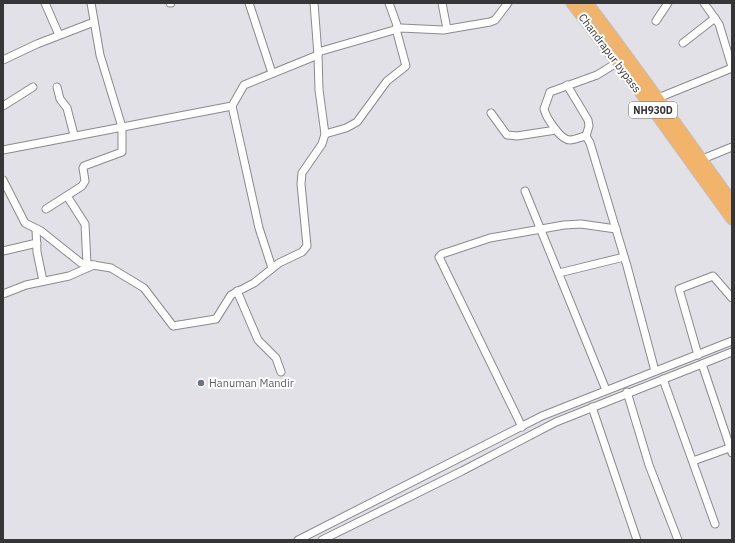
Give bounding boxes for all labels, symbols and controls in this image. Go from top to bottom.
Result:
street label: Chandrapur bypass [576,11,644,95]
road number: NH930D [629,102,677,118]
place label: Hanuman Mandir [209,376,294,390]
marker: Hanuman Mandir [196,378,206,388]

